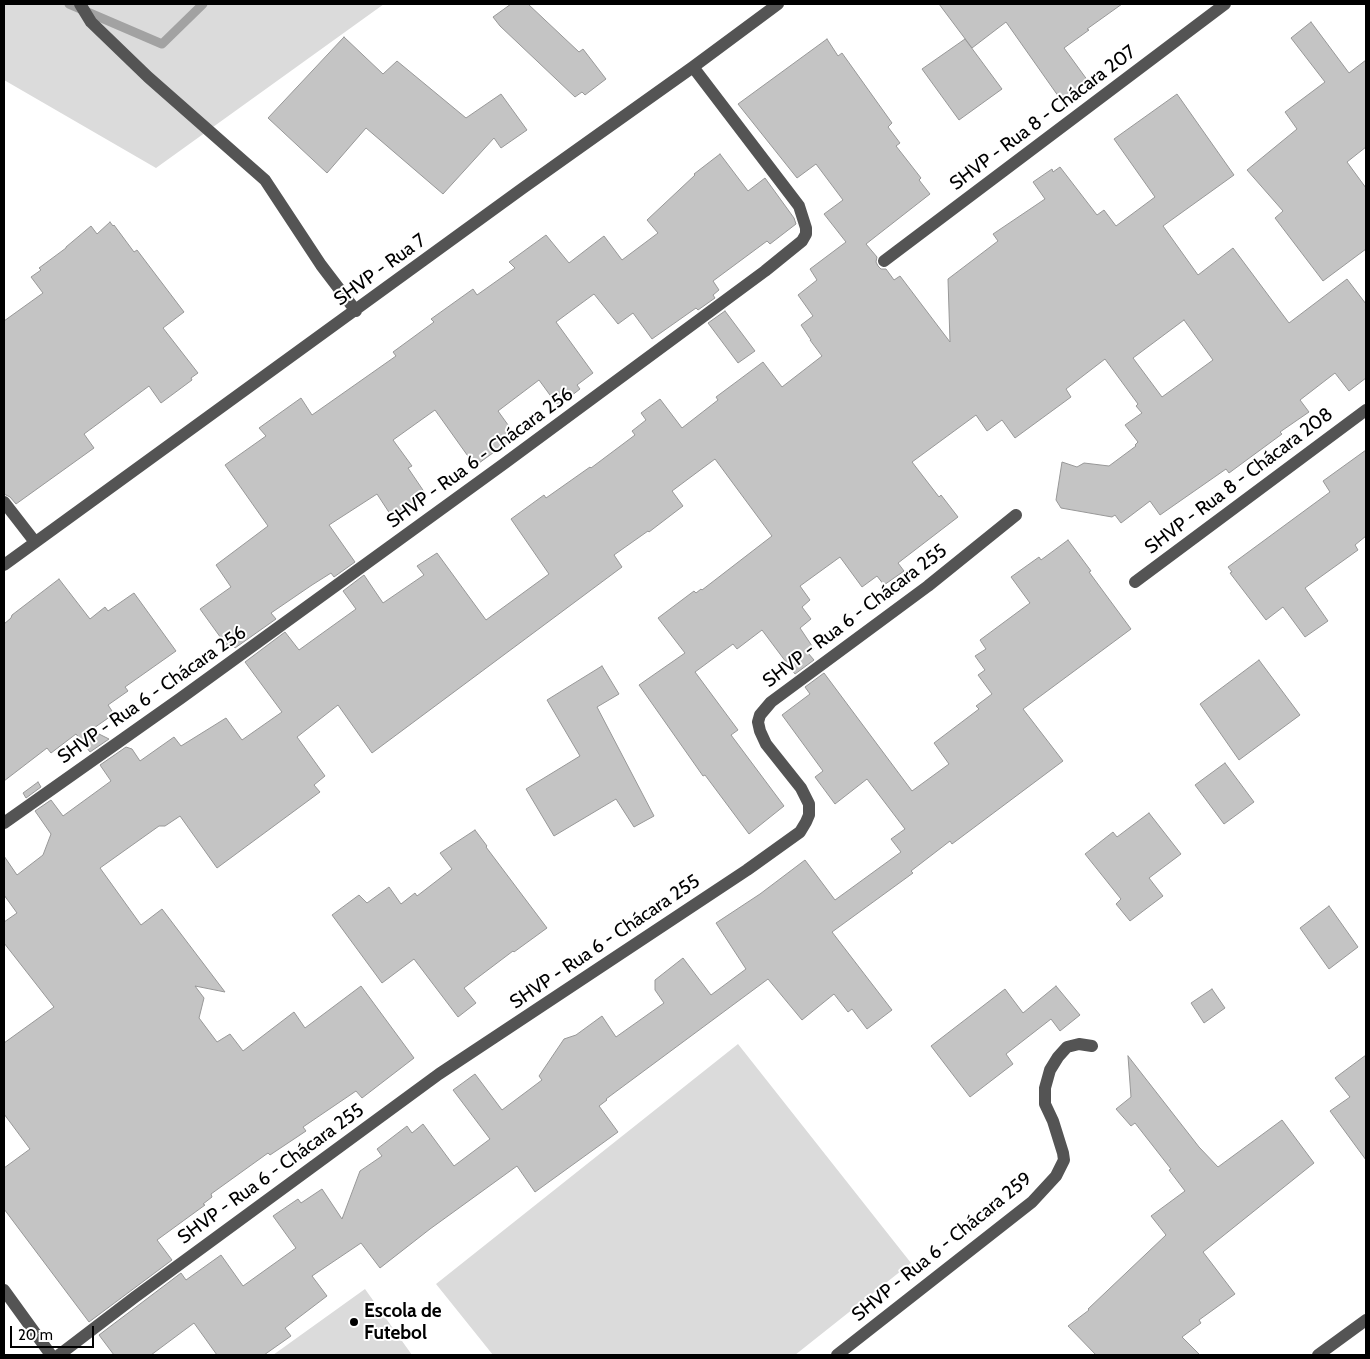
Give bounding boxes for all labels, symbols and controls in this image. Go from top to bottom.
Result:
street label: SHVP - Rua 8 - Chácara 207 [946,41,1140,195]
street label: SHVP - Rua 7 [330,229,430,311]
street label: SHVP - Rua 6 - Chácara 256 [382,383,578,533]
street label: SHVP - Rua 8 - Chácara 208 [1141,403,1337,559]
street label: SHVP - Rua 6 - Chácara 255 [759,539,951,693]
street label: SHVP - Rua 6 - Chácara 256 [53,621,251,769]
street label: SHVP - Rua 6 - Chácara 255 [506,870,704,1014]
street label: SHVP - Rua 6 - Chácara 255 [174,1099,368,1249]
street label: SHVP - Rua 6 - Chácara 259 [848,1167,1036,1327]
place label: Escola de Futebol [364,1300,442,1344]
scale bar [12,1316,96,1348]
marker: Escola de Futebol [348,1316,360,1328]
text: 20 m [18,1326,53,1344]

